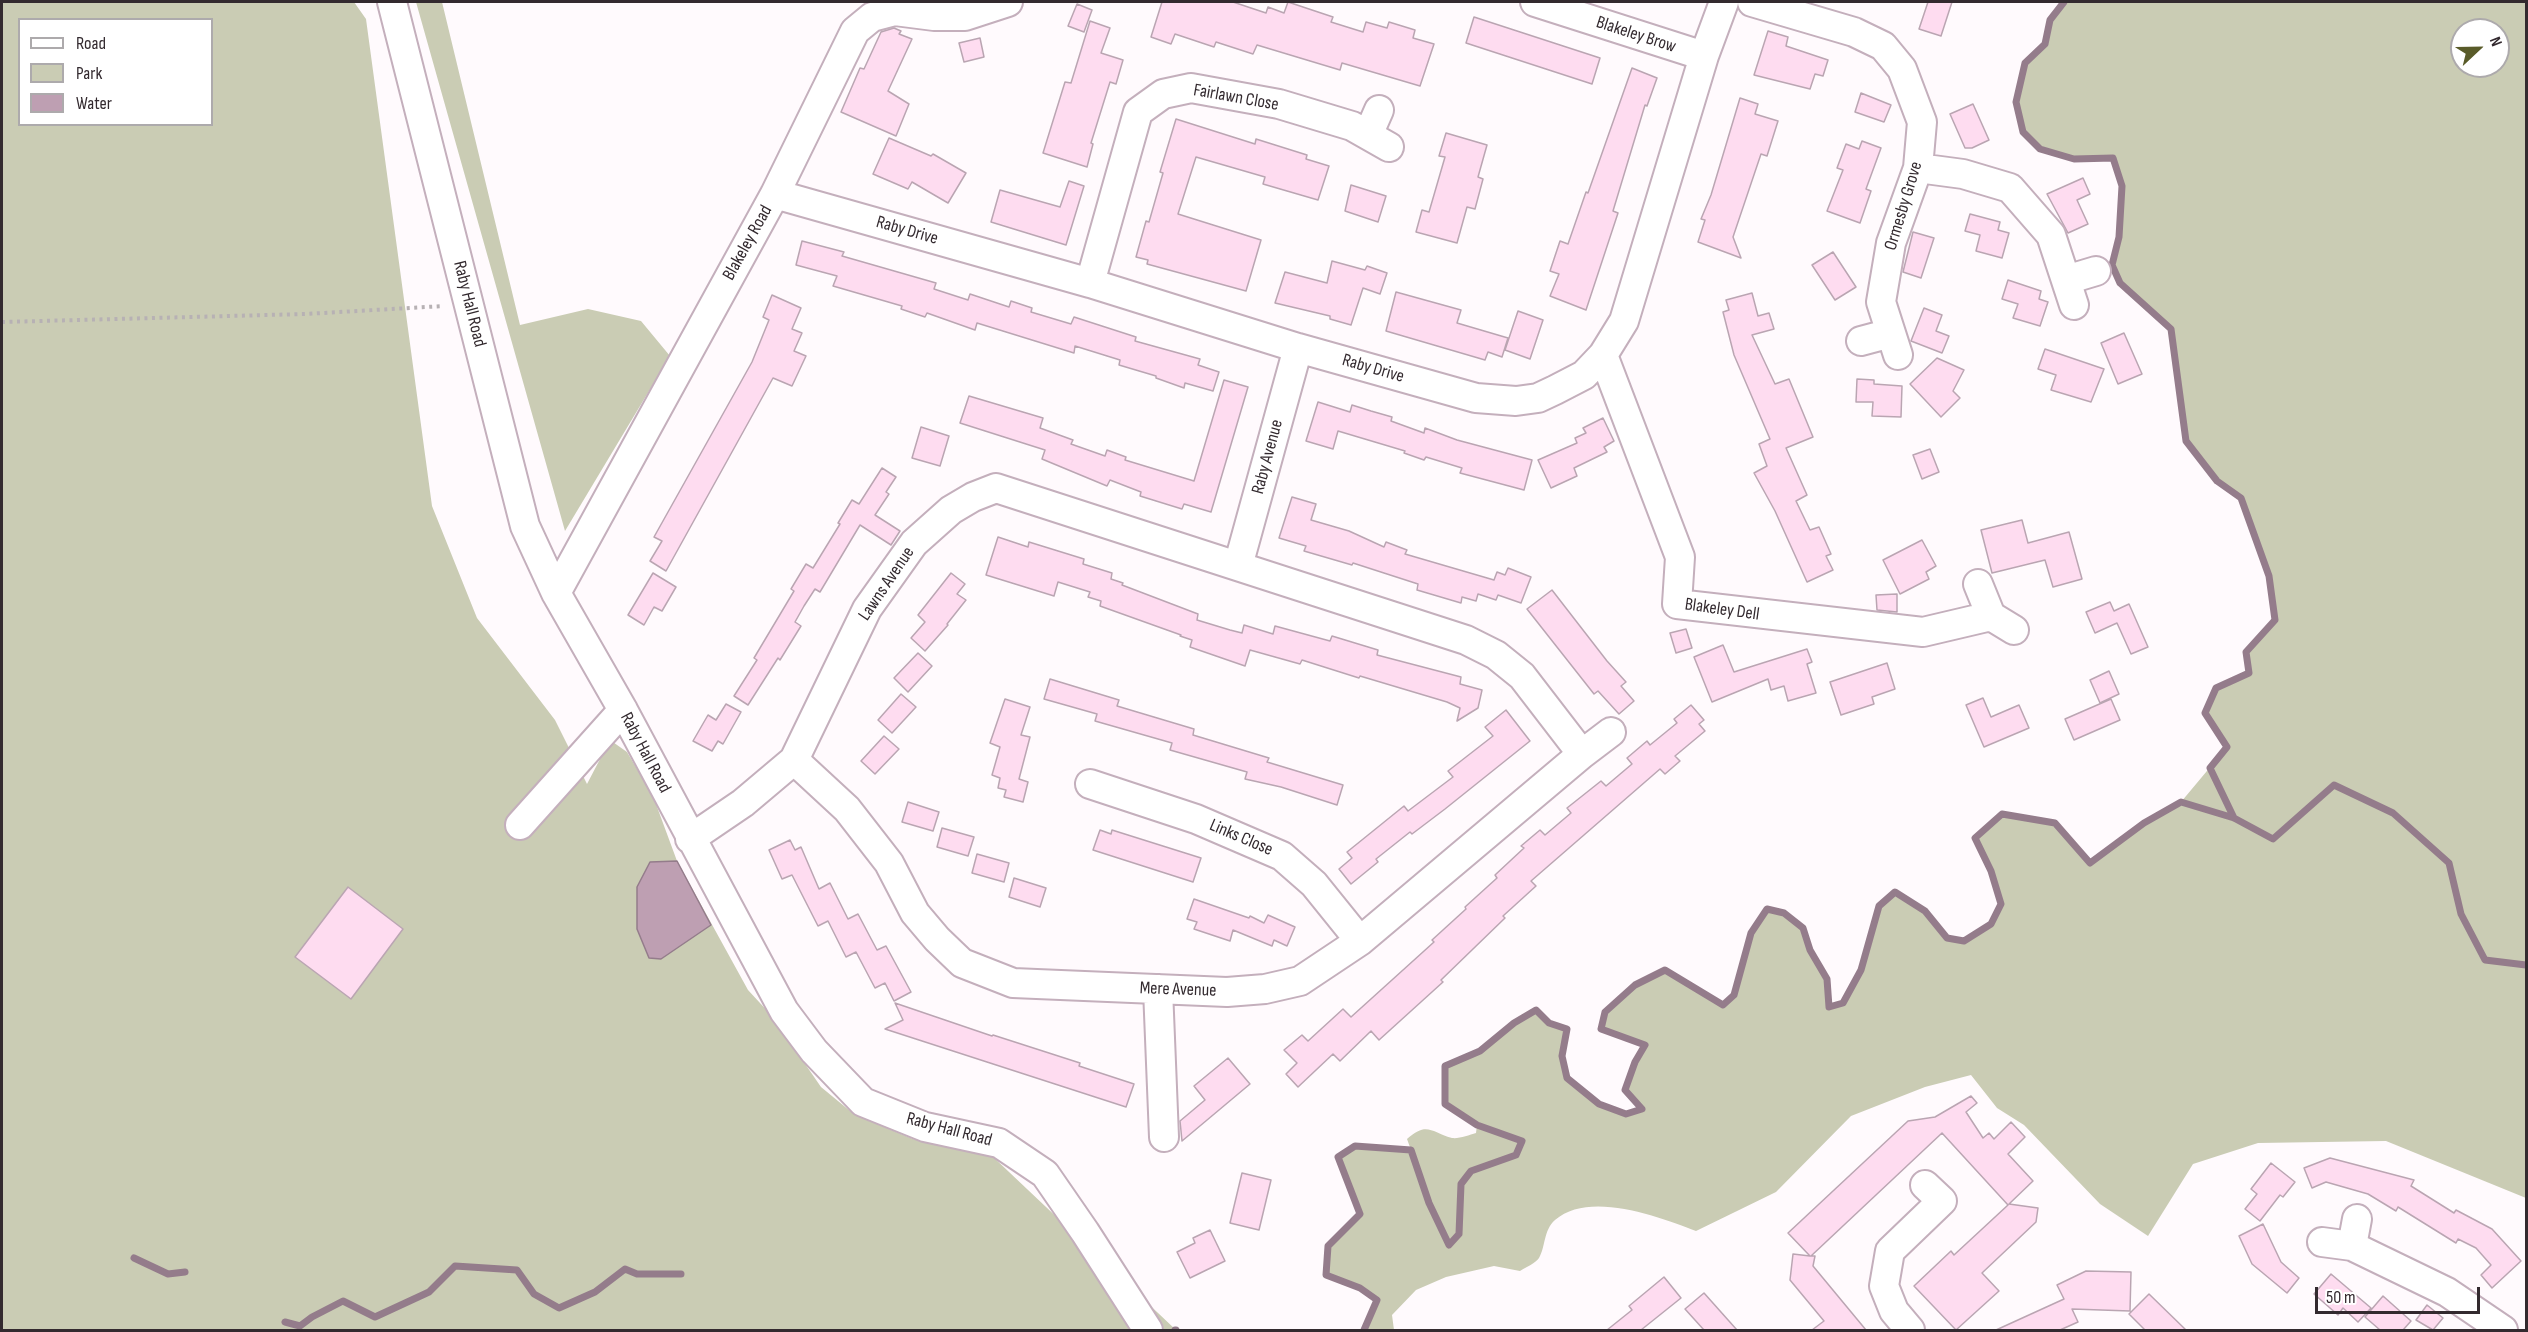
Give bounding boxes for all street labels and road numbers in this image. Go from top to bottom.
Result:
street label: Blakeley Brow [1593,12,1679,58]
street label: Fairlawn Close [1192,80,1280,116]
street label: Ormesby Grove [1880,159,1928,253]
street label: Blakeley Road [719,202,777,284]
street label: Raby Drive [873,212,941,250]
street label: Raby Hall Road [448,259,490,349]
street label: Raby Drive [1339,350,1407,388]
street label: Raby Avenue [1248,417,1288,497]
street label: Lawns Avenue [854,543,920,625]
street label: Blakeley Dell [1683,594,1761,626]
street label: Raby Hall Road [615,709,675,797]
street label: Links Close [1206,815,1276,861]
street label: Mere Avenue [1139,978,1217,1002]
street label: Raby Hall Road [904,1108,994,1152]

